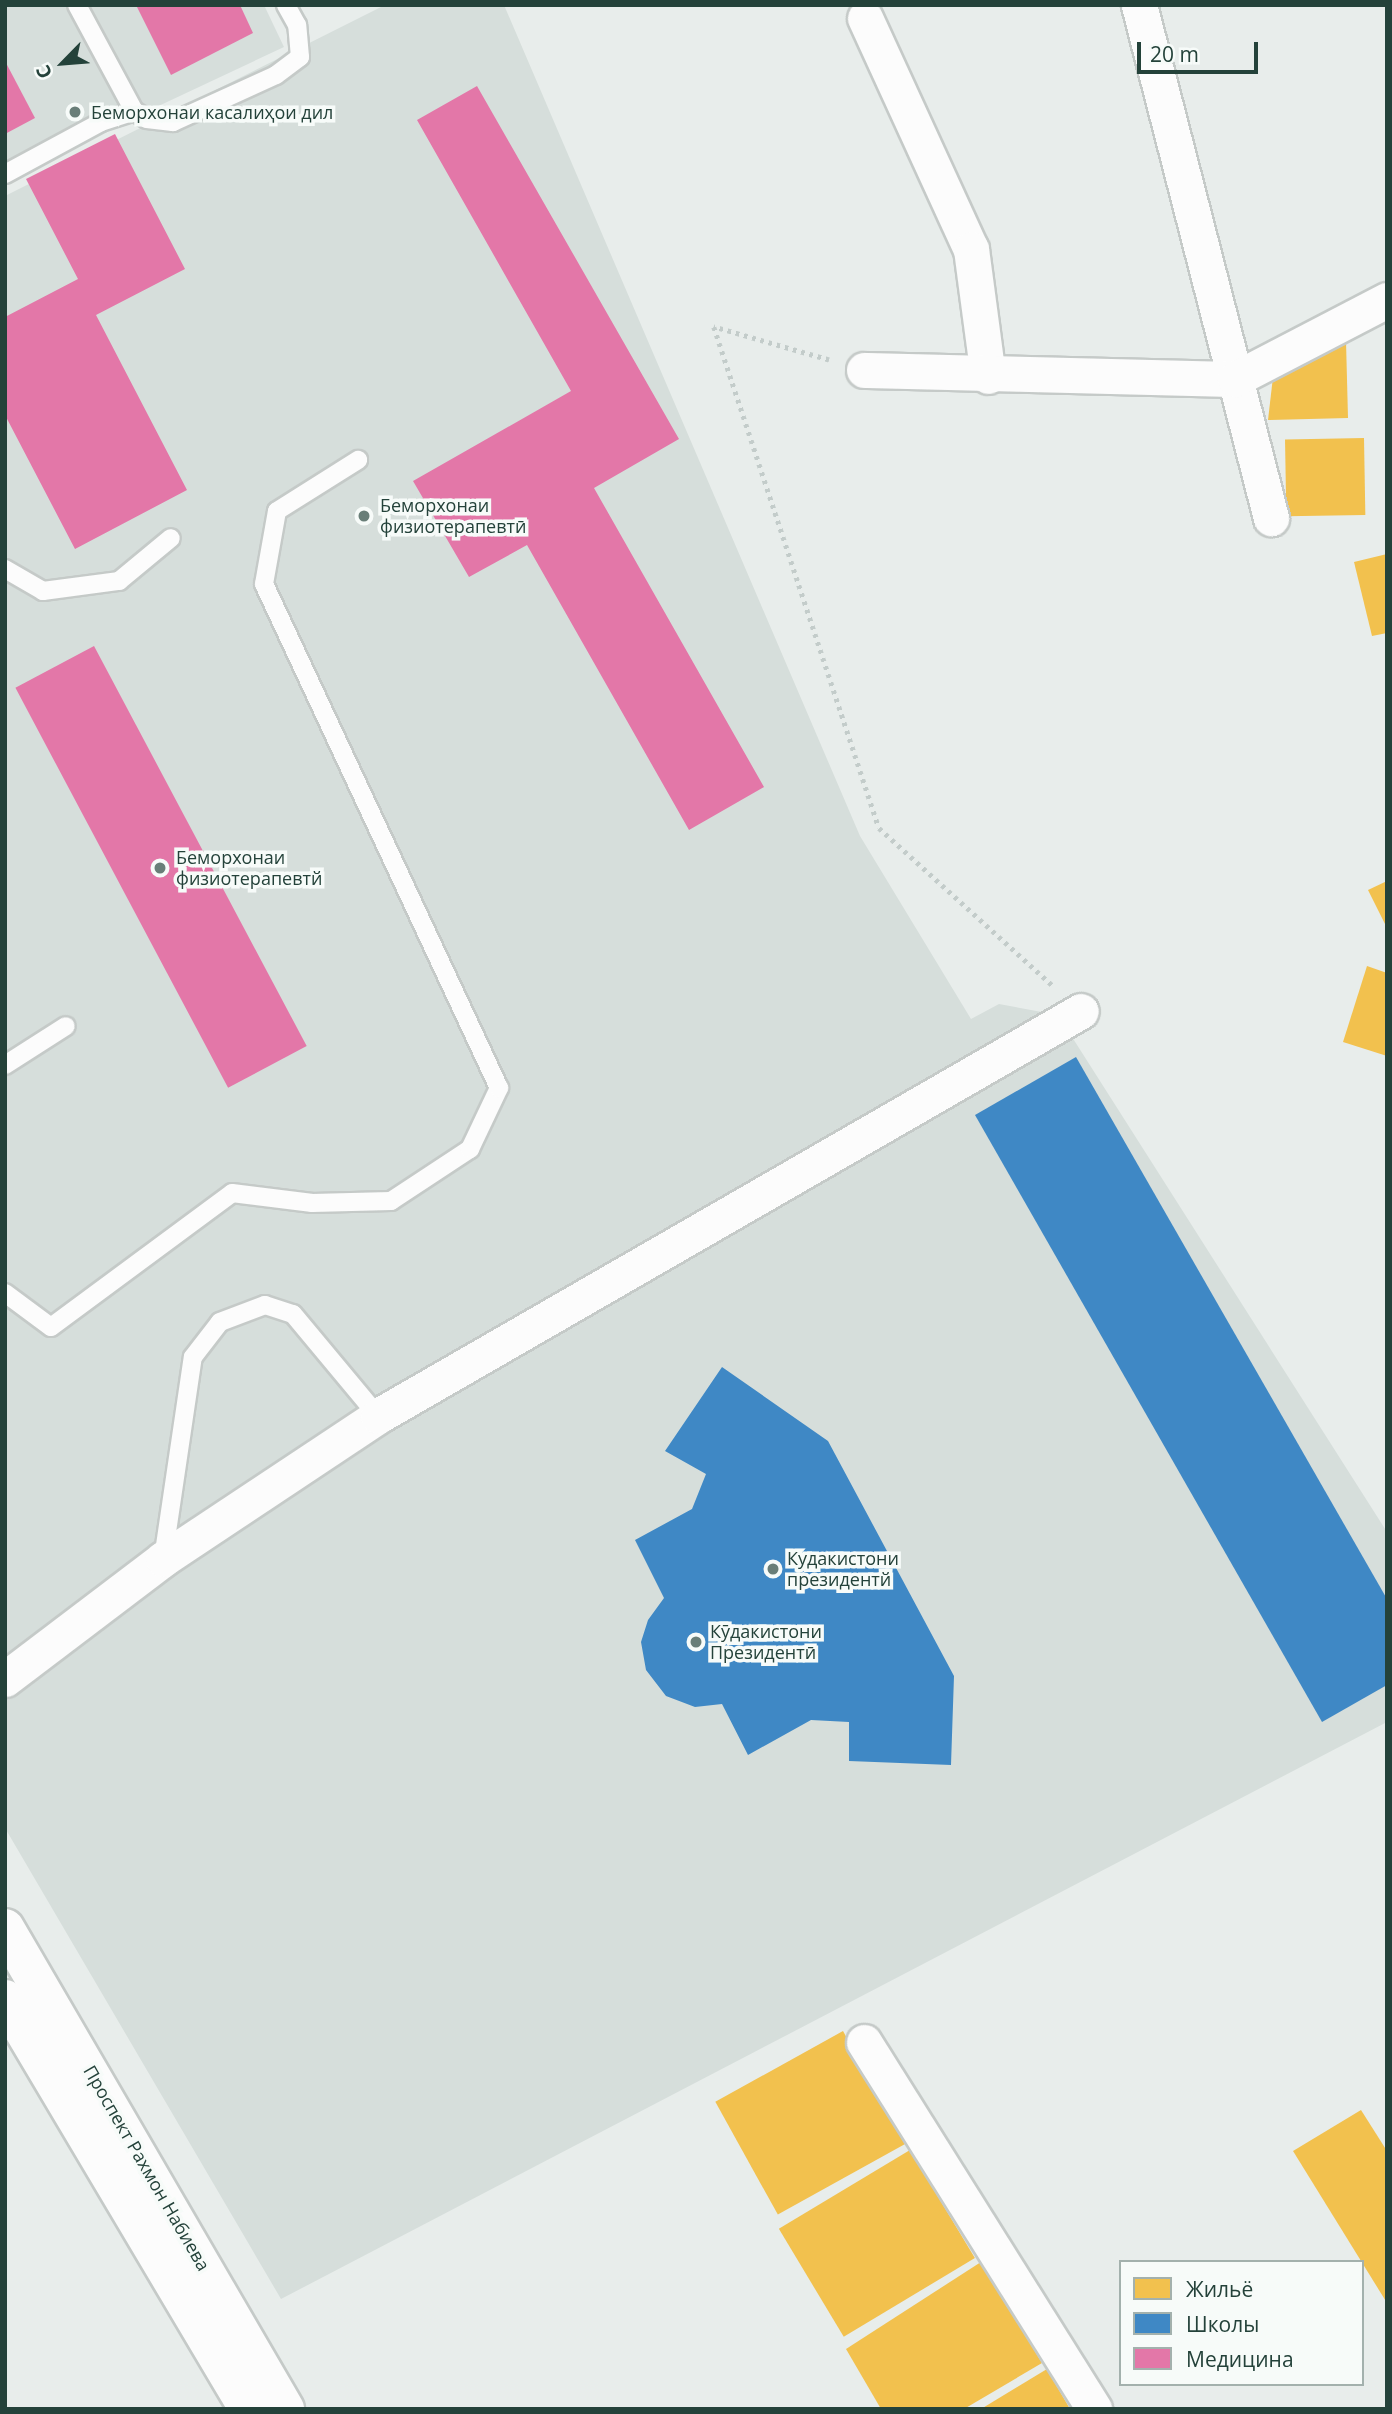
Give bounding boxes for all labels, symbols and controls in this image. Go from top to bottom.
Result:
north arrow [28,28,98,98]
scale bar [1140,28,1261,72]
text: 20 m [1150,40,1199,68]
text: С [30,61,58,83]
place label: Беморхонаи касалиҳои дил [91,101,333,123]
marker: Беморхонаи касалиҳои дил [65,102,85,122]
place label: Беморхонаи физиотерапевтӣ [380,495,526,538]
marker: Беморхонаи физиотерапевтӣ [354,506,374,526]
place label: Беморхонаи физиотерапевтй [176,847,322,890]
marker: Беморхонаи физиотерапевтй [150,858,170,878]
place label: Кудакистони президентй [787,1548,899,1590]
marker: Кудакистони президентй [765,1561,781,1577]
place label: Кӯдакистони Президентӣ [710,1621,822,1664]
marker: Кӯдакистони Президентӣ [688,1634,704,1650]
street label: Проспект Рахмон Набиева [79,2061,215,2275]
legend [1119,2260,1364,2386]
text: Жильё [1186,2275,1253,2303]
text: Школы [1186,2310,1259,2338]
text: Медицина [1186,2345,1294,2373]

